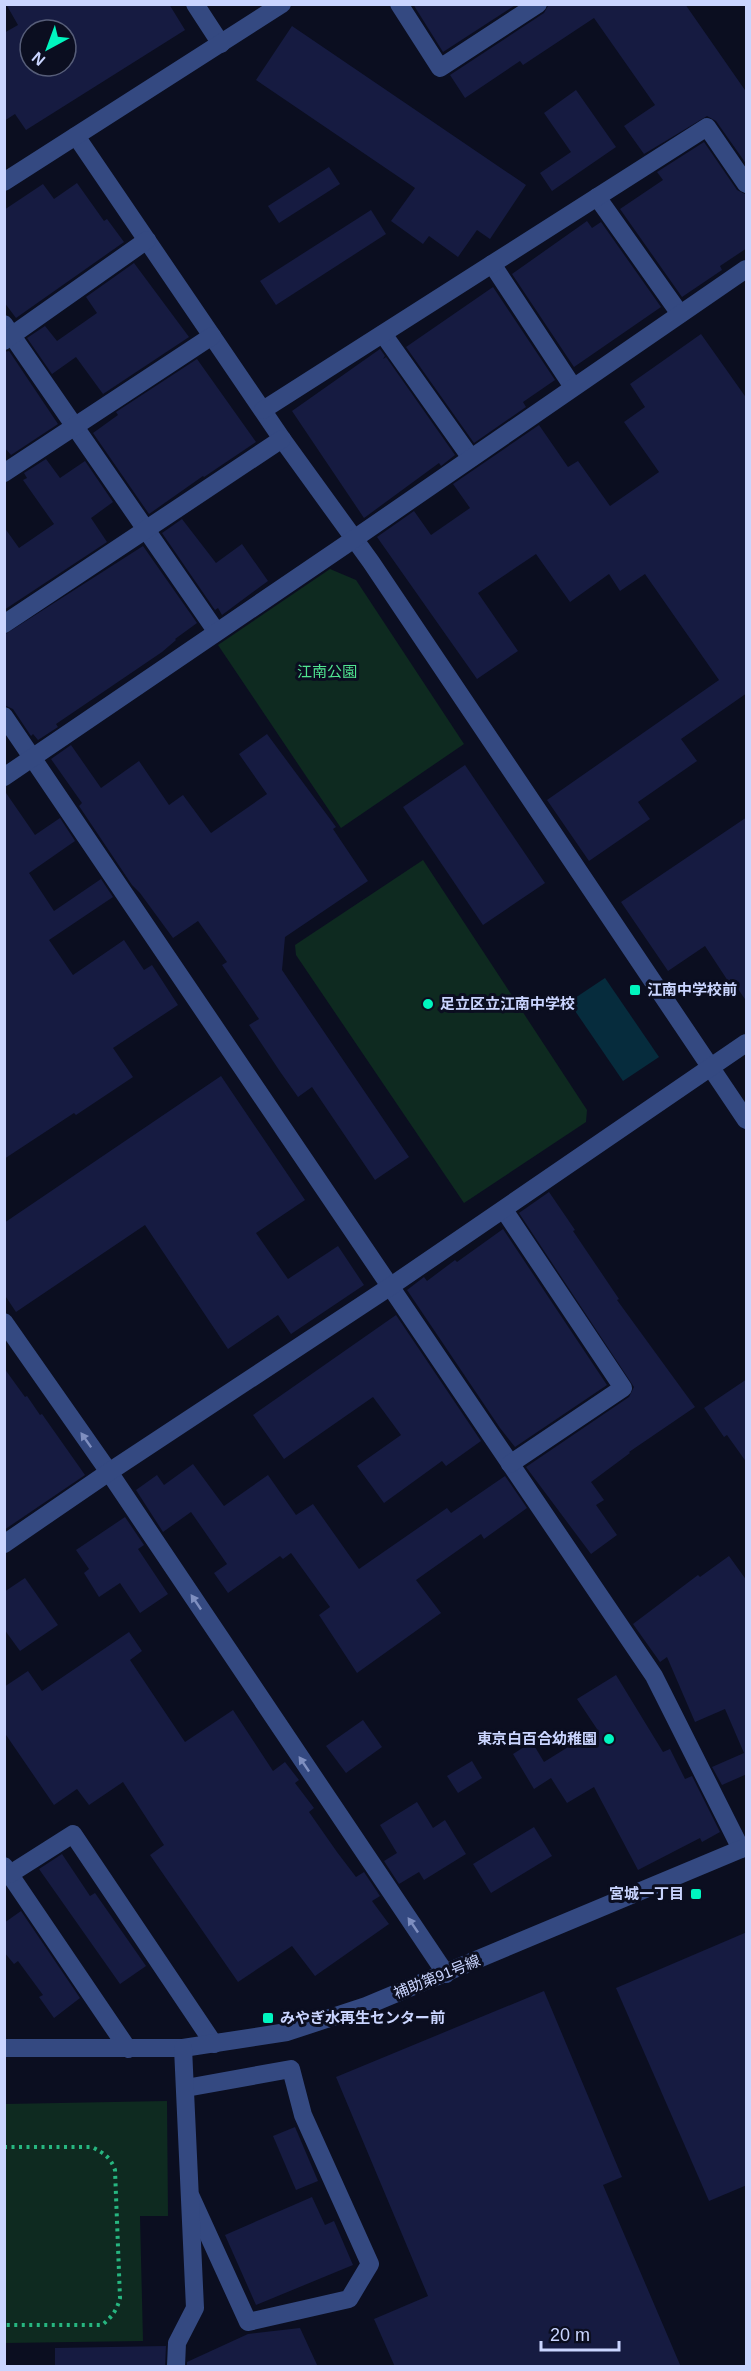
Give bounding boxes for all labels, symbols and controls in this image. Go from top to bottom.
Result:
north arrow [18,18,78,78]
text: N [29,49,48,69]
park label: 江南公園 [297,663,357,680]
place label: 江南中学校前 [647,981,737,998]
marker: 江南中学校前 [628,983,642,997]
place label: 足立区立江南中学校 [440,995,575,1012]
marker: 足立区立江南中学校 [421,997,435,1011]
one-way arrow [80,1433,92,1449]
one-way arrow [190,1593,201,1610]
place label: 東京白百合幼稚園 [477,1730,597,1747]
marker: 東京白百合幼稚園 [602,1732,616,1746]
one-way arrow [299,1755,310,1772]
place label: 宮城一丁目 [609,1885,684,1902]
marker: 宮城一丁目 [689,1887,703,1901]
one-way arrow [407,1918,419,1934]
street label: 補助第91号線 [391,1951,483,2002]
place label: みやぎ水再生センター前 [280,2009,445,2026]
marker: みやぎ水再生センター前 [261,2011,275,2025]
scale bar [541,2314,619,2352]
text: 20 m [550,2325,590,2345]

